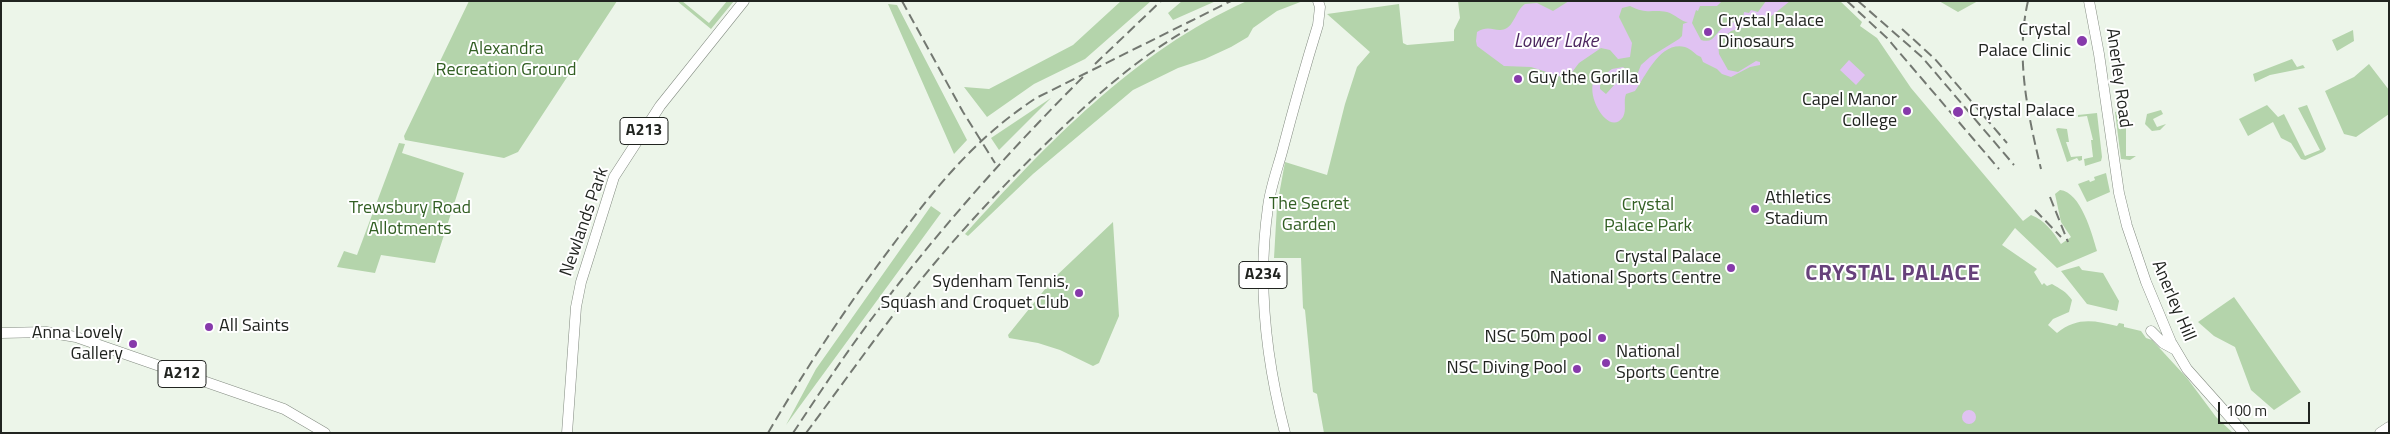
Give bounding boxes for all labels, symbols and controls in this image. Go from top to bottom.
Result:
place label: Crystal Palace Dinosaurs [1718,11,1824,54]
place label: Crystal Palace Clinic [1978,20,2071,62]
marker: Crystal Palace Dinosaurs [1702,26,1714,38]
street label: Anerley Road [2100,27,2136,129]
water label: Lower Lake [1514,31,1598,53]
marker: Crystal Palace Clinic [2075,34,2089,48]
park label: Alexandra Recreation Ground [436,39,576,82]
place label: Guy the Gorilla [1528,68,1638,90]
marker: Guy the Gorilla [1512,73,1524,85]
place label: Capel Manor College [1802,90,1897,132]
place label: Crystal Palace [1969,101,2075,123]
marker: Capel Manor College [1901,105,1913,117]
marker: Crystal Palace [1951,105,1965,119]
road number: A213 [620,118,668,144]
street label: Newlands Park [556,165,614,279]
place label: Athletics Stadium [1765,188,1831,230]
park label: The Secret Garden [1269,194,1349,236]
park label: Crystal Palace Park [1604,195,1692,238]
park label: Trewsbury Road Allotments [349,198,471,240]
marker: Athletics Stadium [1749,203,1761,215]
place label: Crystal Palace National Sports Centre [1550,247,1721,290]
street label: Anerley Hill [2146,257,2200,345]
road number: A234 [1239,262,1287,288]
marker: Crystal Palace National Sports Centre [1725,262,1737,274]
district label: CRYSTAL PALACE [1803,262,1983,288]
place label: Sydenham Tennis, Squash and Croquet Club [880,272,1069,314]
marker: Sydenham Tennis, Squash and Croquet Club [1073,287,1085,299]
place label: All Saints [219,316,289,338]
marker: All Saints [203,321,215,333]
place label: Anna Lovely Gallery [32,323,123,366]
place label: NSC 50m pool [1485,327,1592,349]
marker: NSC 50m pool [1596,332,1608,344]
marker: Anna Lovely Gallery [127,338,139,350]
place label: National Sports Centre [1616,342,1719,384]
marker: National Sports Centre [1600,357,1612,369]
place label: NSC Diving Pool [1447,358,1567,380]
road number: A212 [158,360,206,388]
marker: NSC Diving Pool [1571,363,1583,375]
scale bar [2220,392,2312,424]
text: 100 m [2226,399,2267,422]

